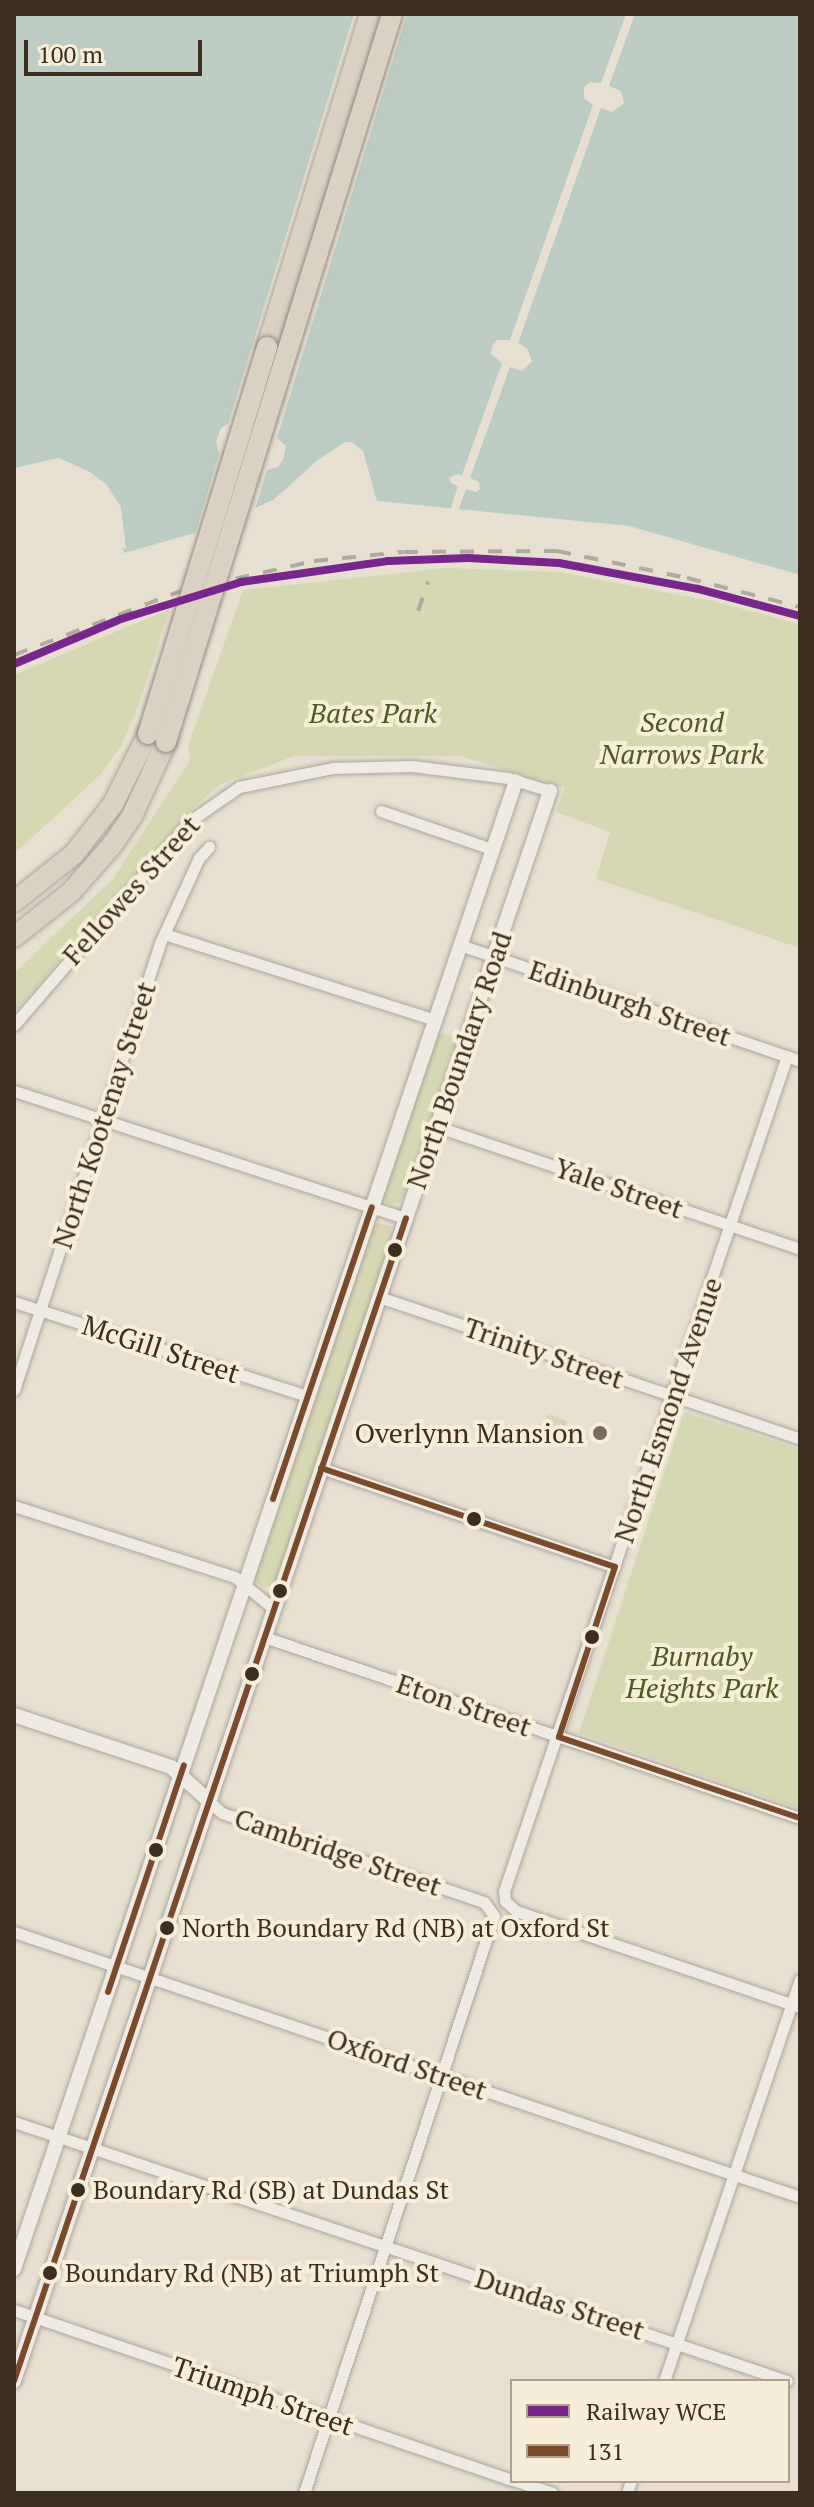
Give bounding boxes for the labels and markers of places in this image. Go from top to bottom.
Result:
unlabelled marker [387,1242,403,1258]
place label: Overlynn Mansion [354,1416,584,1450]
marker: Overlynn Mansion [591,1424,609,1442]
unlabelled marker [466,1511,482,1527]
unlabelled marker [272,1583,288,1599]
unlabelled marker [584,1629,600,1645]
unlabelled marker [244,1666,260,1682]
unlabelled marker [148,1842,164,1858]
place label: North Boundary Rd (NB) at Oxford St [182,1912,610,1944]
marker: North Boundary Rd (NB) at Oxford St [159,1920,175,1936]
place label: Boundary Rd (SB) at Dundas St [93,2174,449,2206]
marker: Boundary Rd (SB) at Dundas St [70,2182,86,2198]
place label: Boundary Rd (NB) at Triumph St [65,2257,439,2289]
marker: Boundary Rd (NB) at Triumph St [42,2265,58,2281]

